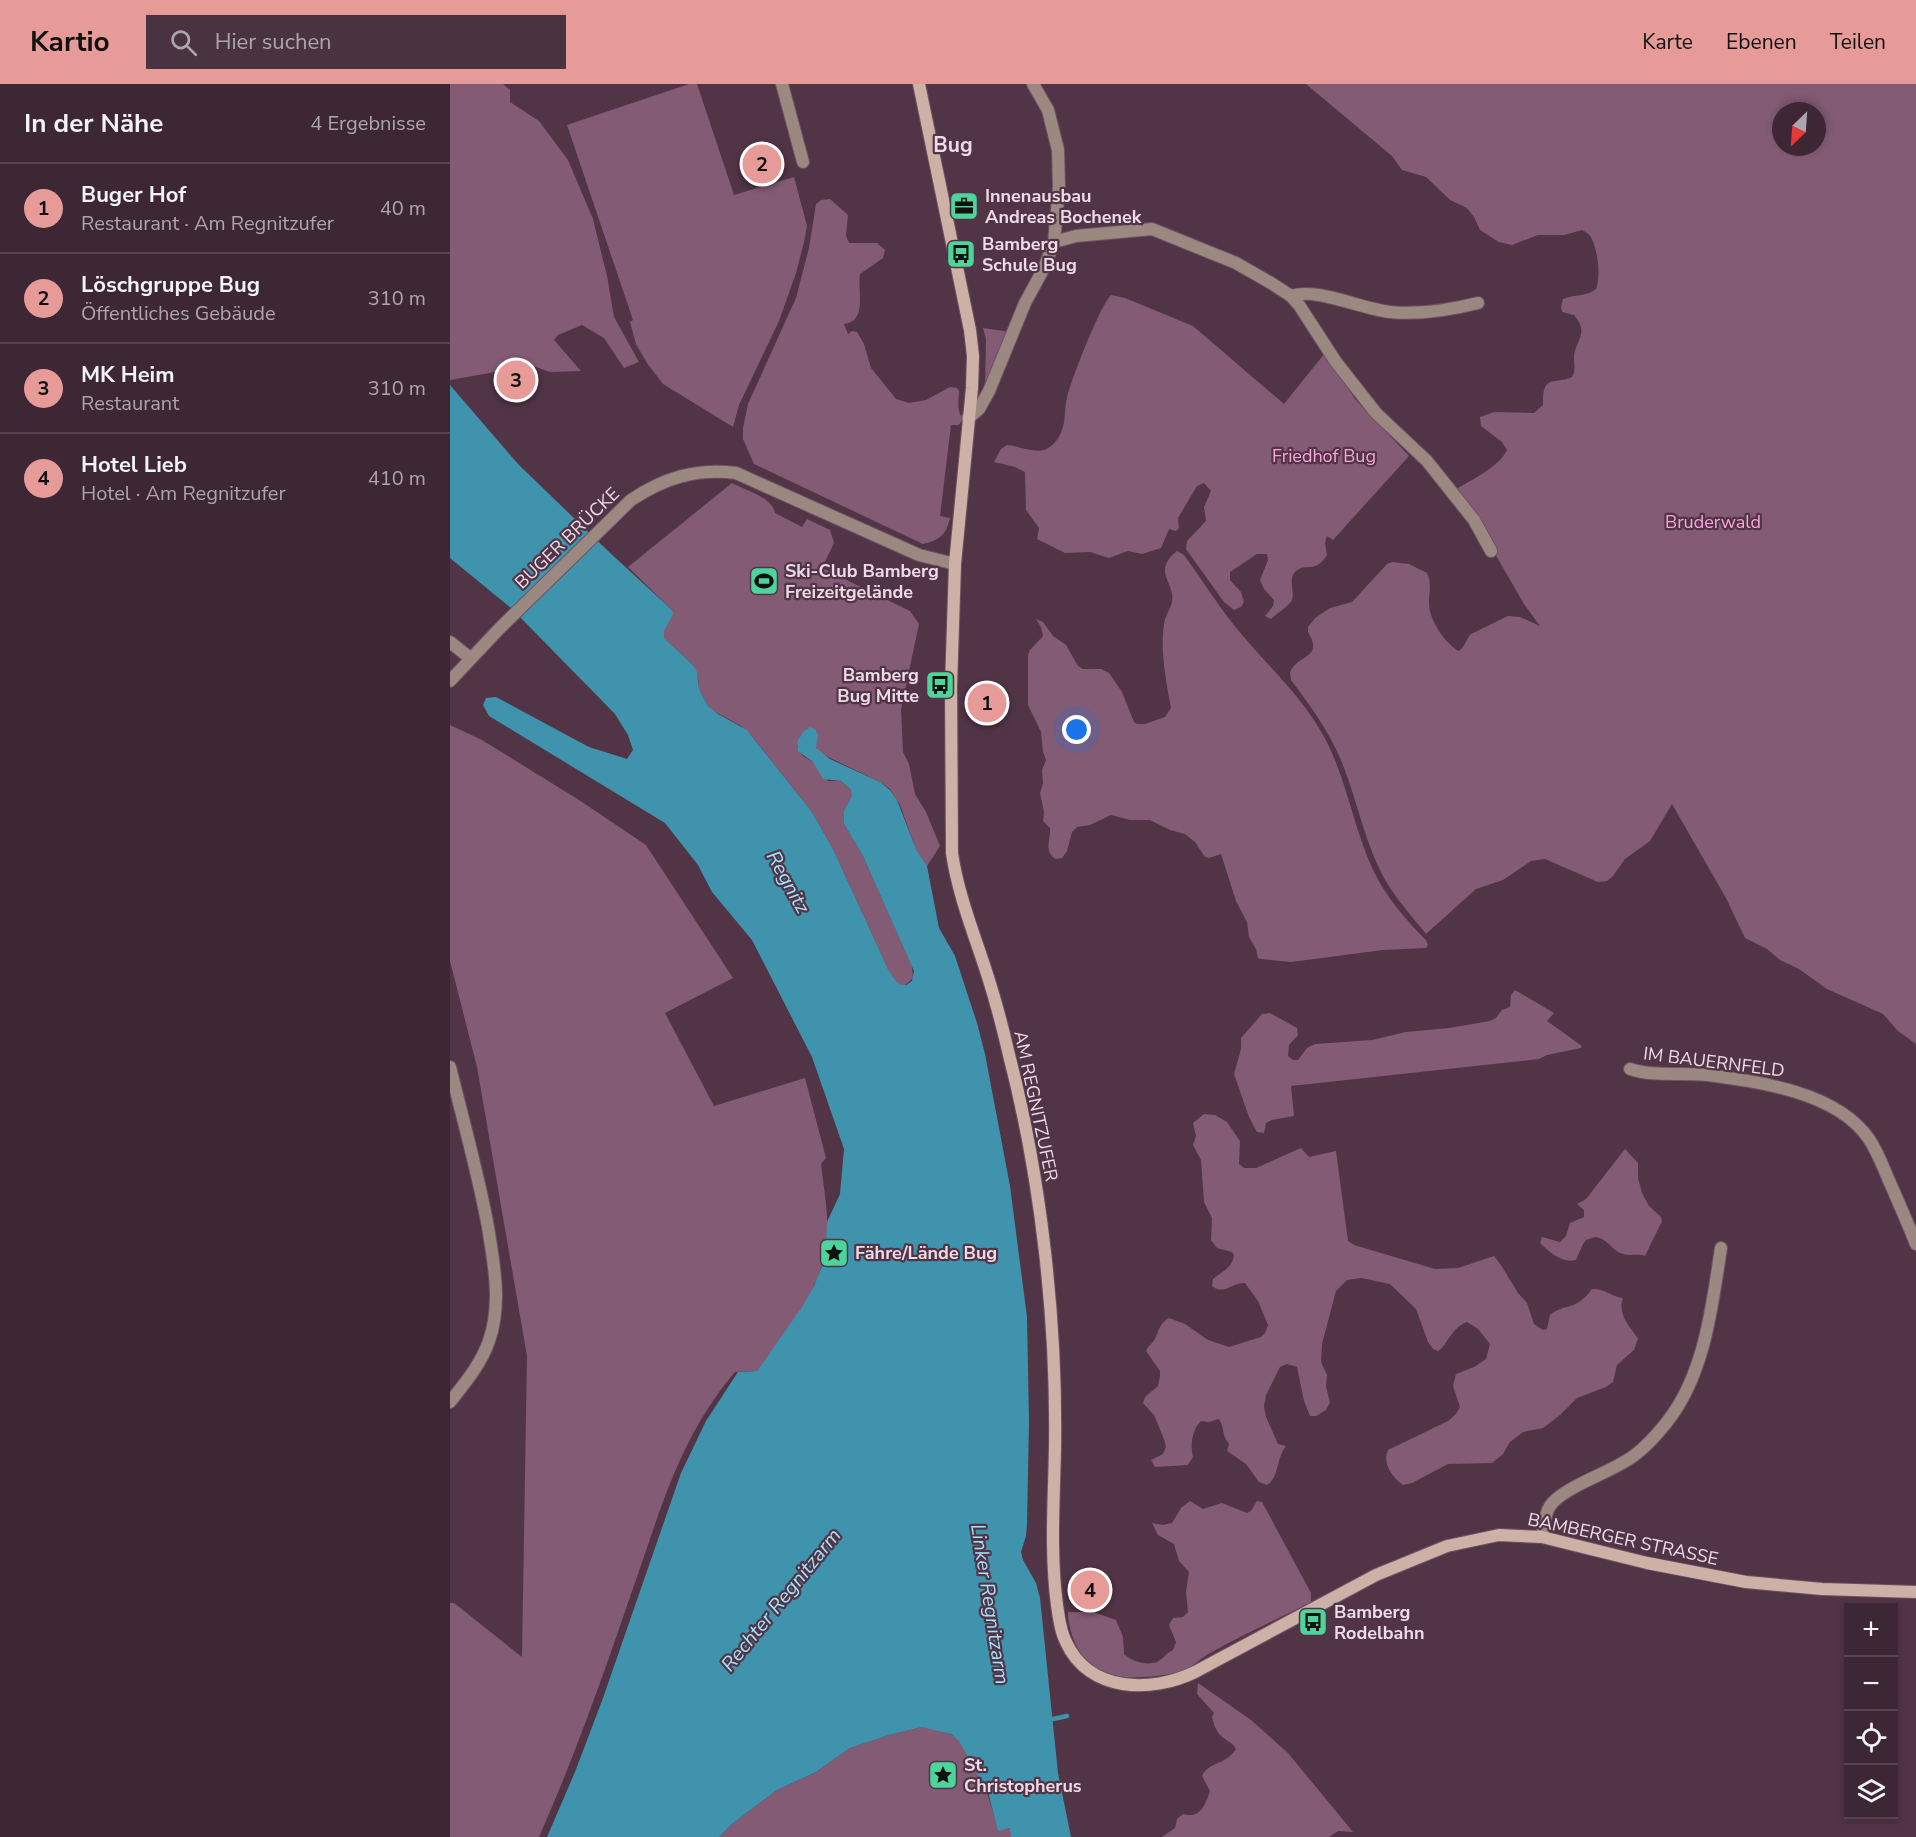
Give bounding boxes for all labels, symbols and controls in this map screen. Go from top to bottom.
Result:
search box [146,15,566,69]
text: Kartio [30,23,110,61]
icon: search [167,26,200,59]
text: Hier suchen [215,27,332,57]
text: Karte [1642,28,1693,56]
text: Ebenen [1726,28,1797,56]
text: Teilen [1830,28,1886,56]
north arrow [1772,102,1826,156]
text: In der Nähe [24,106,163,141]
text: 4 Ergebnisse [310,110,426,137]
district label: Bug [933,131,973,159]
pin: 2 [742,142,782,187]
text: Buger Hof [81,180,186,210]
place label: Innenausbau Andreas Bochenek [985,184,1142,229]
office icon: Innenausbau Andreas Bochenek [948,190,980,222]
text: 1 [38,195,50,222]
text: 40 m [380,195,426,222]
text: Restaurant · Am Regnitzufer [81,210,334,237]
place label: Bamberg Schule Bug [982,232,1077,277]
bus stop icon: Bamberg Schule Bug [945,238,977,270]
text: Löschgruppe Bug [81,270,260,300]
text: 2 [38,285,50,312]
text: 310 m [368,285,426,312]
text: Öffentliches Gebäude [81,300,276,327]
pin: 3 [496,358,536,402]
text: MK Heim [81,360,174,390]
text: 3 [38,375,50,402]
text: 310 m [368,375,426,402]
text: Restaurant [81,390,179,417]
park label: Friedhof Bug [1272,444,1376,468]
text: Hotel Lieb [81,450,187,480]
text: 4 [38,465,50,492]
text: 410 m [368,465,426,492]
text: Hotel · Am Regnitzufer [81,480,286,507]
street label: BUGER BRÜCKE [510,482,624,594]
park label: Bruderwald [1665,510,1761,534]
place label: Ski-Club Bamberg Freizeitgelände [785,559,939,604]
sports icon: Ski-Club Bamberg Freizeitgelände [748,565,780,597]
place label: Bamberg Bug Mitte [837,663,919,708]
bus stop icon: Bamberg Bug Mitte [924,669,956,701]
pin: 1 [968,680,1006,726]
your location [1062,715,1091,744]
water label: Regnitz [760,846,817,919]
street label: AM REGNITZUFER [1008,1028,1064,1184]
street label: IM BAUERNFELD [1642,1041,1786,1083]
place icon: Fähre/Lände Bug [818,1237,850,1269]
place label: Fähre/Lände Bug [855,1241,997,1265]
street label: BAMBERGER STRASSE [1525,1507,1721,1571]
water label: Linker Regnitzarm [964,1522,1016,1686]
water label: Rechter Regnitzarm [715,1523,847,1677]
pin: 4 [1070,1568,1110,1612]
place label: Bamberg Rodelbahn [1334,1600,1425,1645]
map controls [1844,1603,1898,1819]
button: + [1844,1603,1898,1657]
bus stop icon: Bamberg Rodelbahn [1297,1606,1329,1638]
button: − [1844,1657,1898,1711]
button: locate [1844,1711,1898,1765]
place label: St. Christopherus [964,1753,1082,1798]
place icon: St. Christopherus [927,1759,959,1791]
button: layers [1844,1765,1898,1819]

